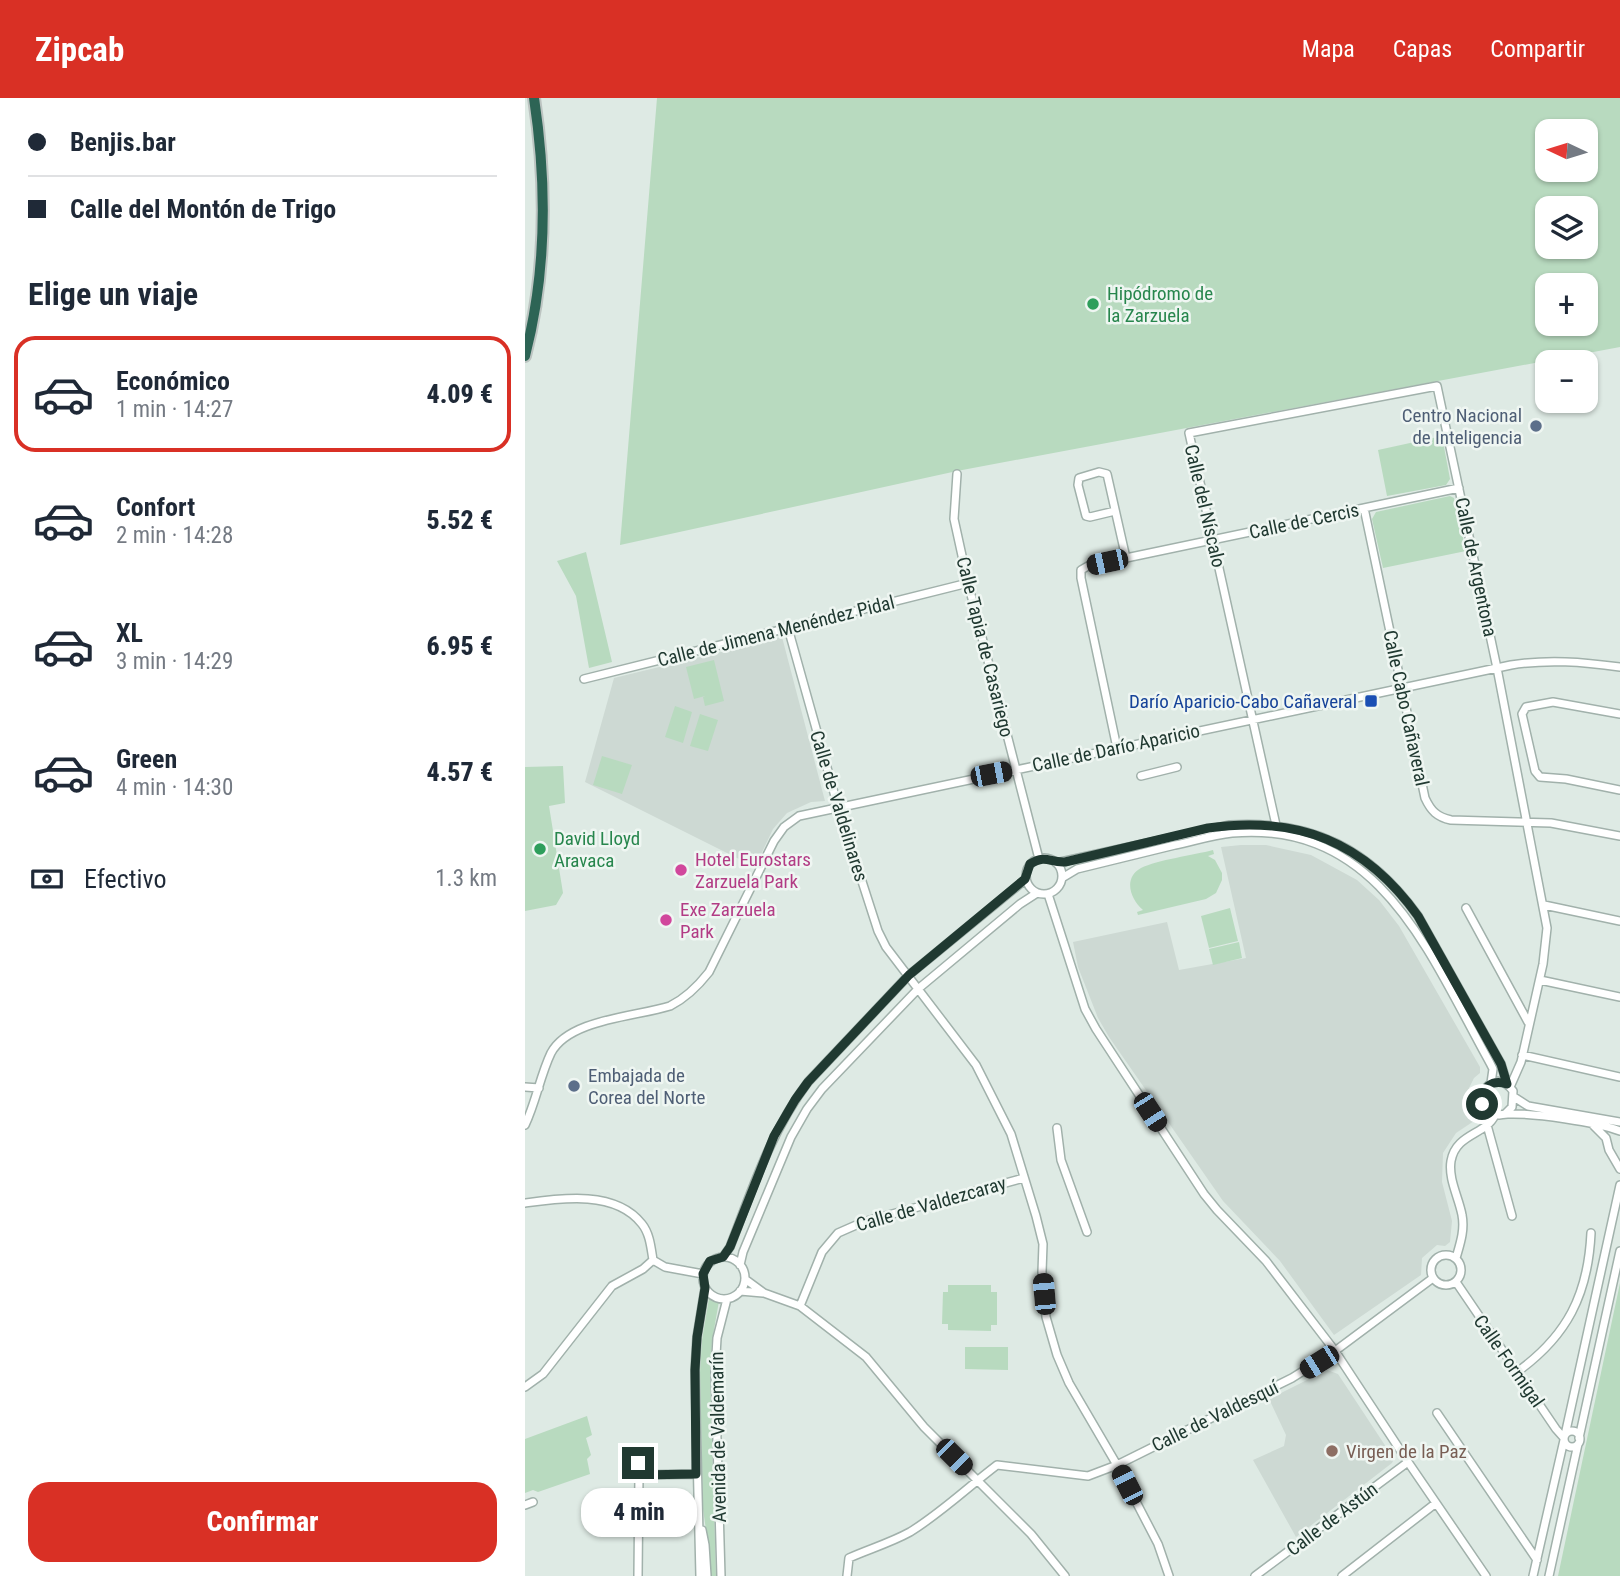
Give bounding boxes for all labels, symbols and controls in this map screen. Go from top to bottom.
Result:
text: Zipcab [35,30,124,69]
text: Mapa [1302,35,1355,63]
text: Capas [1393,35,1452,63]
text: Compartir [1490,35,1585,63]
north arrow [1535,119,1598,182]
map controls [1535,119,1598,413]
text: Benjis.bar [70,127,176,157]
text: Calle del Montón de Trigo [70,194,336,224]
button: layers [1535,196,1598,259]
button: + [1535,273,1598,336]
text: Elige un viaje [28,275,198,313]
place label: Hipódromo de la Zarzuela [1107,282,1213,327]
marker: Hipódromo de la Zarzuela [1085,296,1101,312]
button: − [1535,350,1598,413]
icon: car [32,363,95,426]
text: Económico [116,366,230,396]
text: 4.09 € [426,379,493,409]
text: 1 min · 14:27 [116,396,233,423]
place label: Centro Nacional de Inteligencia [1402,404,1522,449]
marker: Centro Nacional de Inteligencia [1528,418,1544,434]
street label: Calle del Níscalo [1180,442,1230,570]
icon: car [32,489,95,552]
text: Confort [116,492,195,522]
street label: Calle de Argentona [1450,495,1502,639]
street label: Calle de Cercis [1247,498,1361,544]
text: 5.52 € [426,505,493,535]
text: 2 min · 14:28 [116,522,233,549]
car [1085,547,1130,577]
street label: Calle Tapia de Casariego [951,555,1019,739]
street label: Calle de Jimena Menéndez Pidal [655,590,897,672]
icon: car [32,615,95,678]
text: XL [116,618,143,648]
street label: Calle Cabo Cañaveral [1378,628,1434,788]
text: 6.95 € [426,631,493,661]
text: 3 min · 14:29 [116,648,233,675]
place label: Darío Aparicio-Cabo Cañaveral [1129,690,1357,713]
marker: Darío Aparicio-Cabo Cañaveral [1363,693,1379,709]
street label: Calle de Darío Aparicio [1030,719,1202,777]
street label: Calle de Valdelinares [805,728,873,884]
icon: car [32,741,95,804]
text: Green [116,744,177,774]
text: 4.57 € [426,757,493,787]
car [969,760,1014,788]
text: 4 min · 14:30 [116,774,233,801]
place label: David Lloyd Aravaca [554,827,640,872]
marker: David Lloyd Aravaca [532,841,548,857]
place label: Hotel Eurostars Zarzuela Park [695,848,811,893]
icon: cash [28,860,66,898]
marker: Hotel Eurostars Zarzuela Park [673,862,689,878]
text: Efectivo [84,864,166,894]
text: 1.3 km [435,865,497,892]
place label: Exe Zarzuela Park [680,898,776,943]
marker: Exe Zarzuela Park [658,912,674,928]
place label: Embajada de Corea del Norte [588,1064,706,1109]
marker: Embajada de Corea del Norte [566,1078,582,1094]
route start [1466,1088,1498,1120]
car [1130,1089,1171,1135]
street label: Calle de Valdezcaray [853,1172,1009,1236]
car [1032,1272,1057,1316]
street label: Calle Formigal [1469,1310,1549,1412]
car [1296,1342,1343,1382]
street label: Avenida de Valdemarín [705,1351,731,1523]
street label: Calle de Valdesquí [1148,1375,1284,1457]
car [932,1435,977,1479]
place label: Virgen de la Paz [1346,1440,1467,1463]
marker: Virgen de la Paz [1324,1443,1340,1459]
route end [622,1447,654,1479]
car [1109,1462,1146,1508]
street label: Calle de Astún [1282,1477,1382,1561]
button: Confirmar [28,1482,497,1562]
callout: 4 min [580,1488,696,1536]
text: 4 min [613,1499,665,1526]

